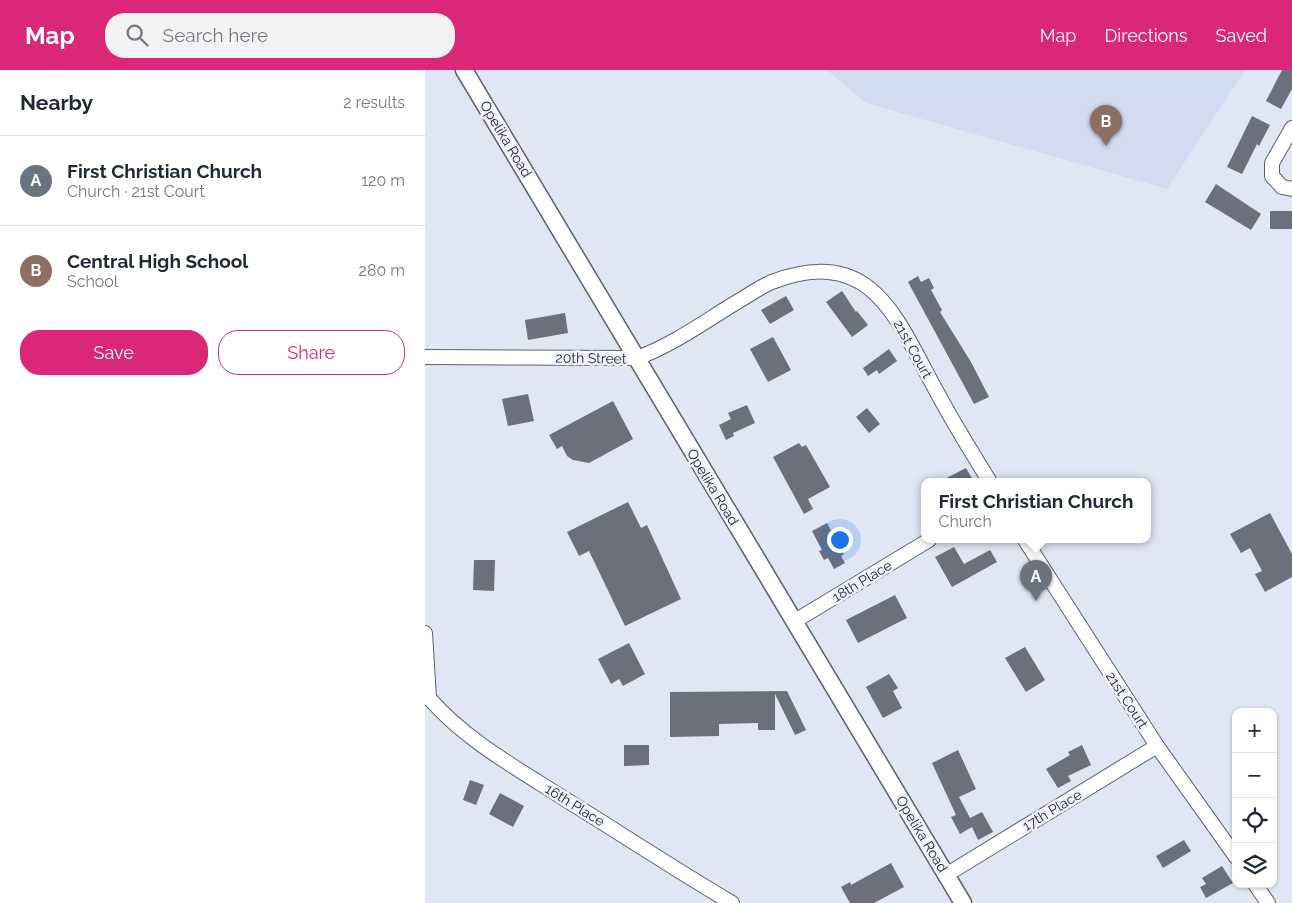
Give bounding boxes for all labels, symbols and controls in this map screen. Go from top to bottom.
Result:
search box [105,13,455,58]
text: Map [25,21,75,50]
icon: search [123,21,151,49]
text: Search here [163,24,268,46]
text: Map [1040,25,1076,46]
text: Directions [1104,25,1188,46]
text: Saved [1216,25,1267,46]
text: Nearby [20,90,93,115]
text: 2 results [343,93,405,112]
street label: Opelika Road [477,98,535,180]
pin: B [1090,105,1122,146]
text: First Christian Church [67,160,262,182]
text: A [31,171,41,190]
text: 120 m [361,171,405,190]
text: Church · 21st Court [67,182,205,201]
text: Central High School [67,250,248,272]
text: B [31,261,41,280]
text: 280 m [359,261,405,280]
text: School [67,272,118,291]
street label: 21st Court [890,317,936,381]
button: Save [20,330,208,375]
button: Share [218,330,405,375]
street label: 20th Street [555,349,627,367]
street label: Opelika Road [684,446,742,528]
popup [921,478,1151,543]
text: First Christian Church [938,490,1134,512]
text: Church [938,512,992,531]
your location [827,527,853,553]
street label: 18th Place [829,557,895,605]
pin: A [1020,560,1052,601]
street label: 21st Court [1103,669,1151,732]
map controls [1232,708,1277,888]
button: + [1232,708,1277,753]
button: − [1232,753,1277,798]
street label: 16th Place [542,781,608,829]
street label: 17th Place [1020,786,1084,834]
street label: Opelika Road [893,793,951,875]
button: locate [1232,798,1277,843]
button: layers [1232,843,1277,888]

